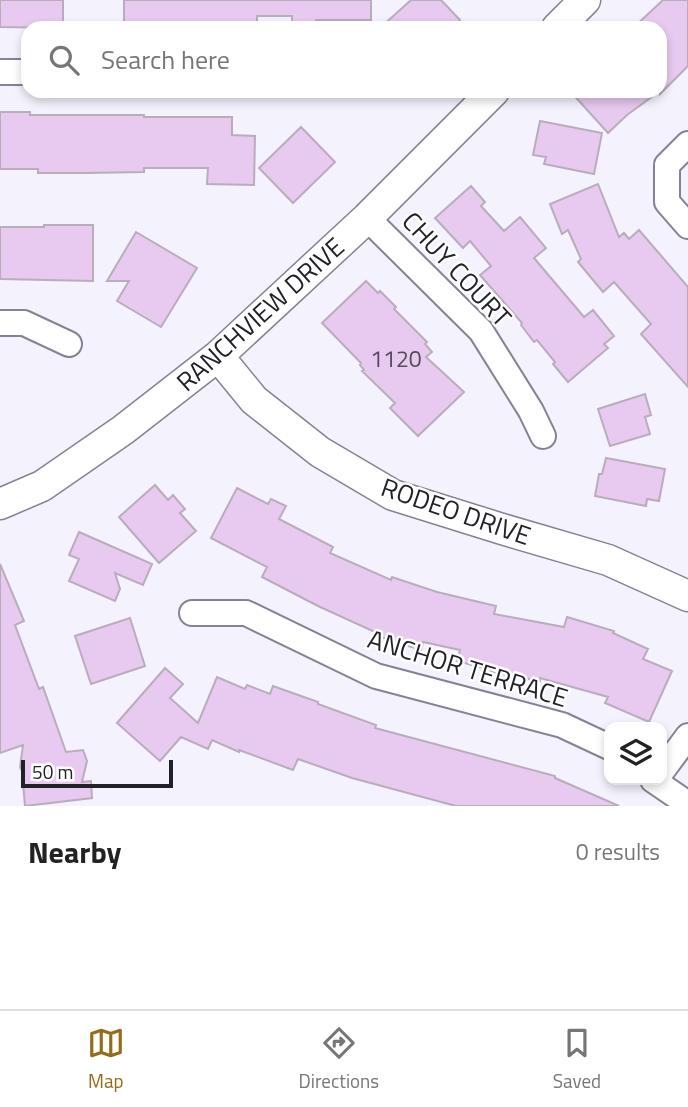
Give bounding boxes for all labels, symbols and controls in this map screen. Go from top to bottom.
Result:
search box [21,21,667,98]
text: Search here [101,40,230,79]
icon: search [45,41,83,79]
street label: CHUY COURT [393,203,521,336]
street label: RANCHVIEW DRIVE [167,228,353,400]
house number: 1120 [370,341,422,376]
street label: RODEO DRIVE [376,467,536,555]
street label: ANCHOR TERRACE [363,619,573,717]
map controls [604,722,667,785]
button: layers [604,722,667,785]
scale bar [21,757,173,789]
text: 50 m [32,757,73,786]
text: Nearby [28,829,121,875]
text: 0 results [576,834,660,869]
tab: Map [87,1024,125,1095]
tab: Directions [299,1024,379,1095]
tab: Saved [553,1024,601,1095]

